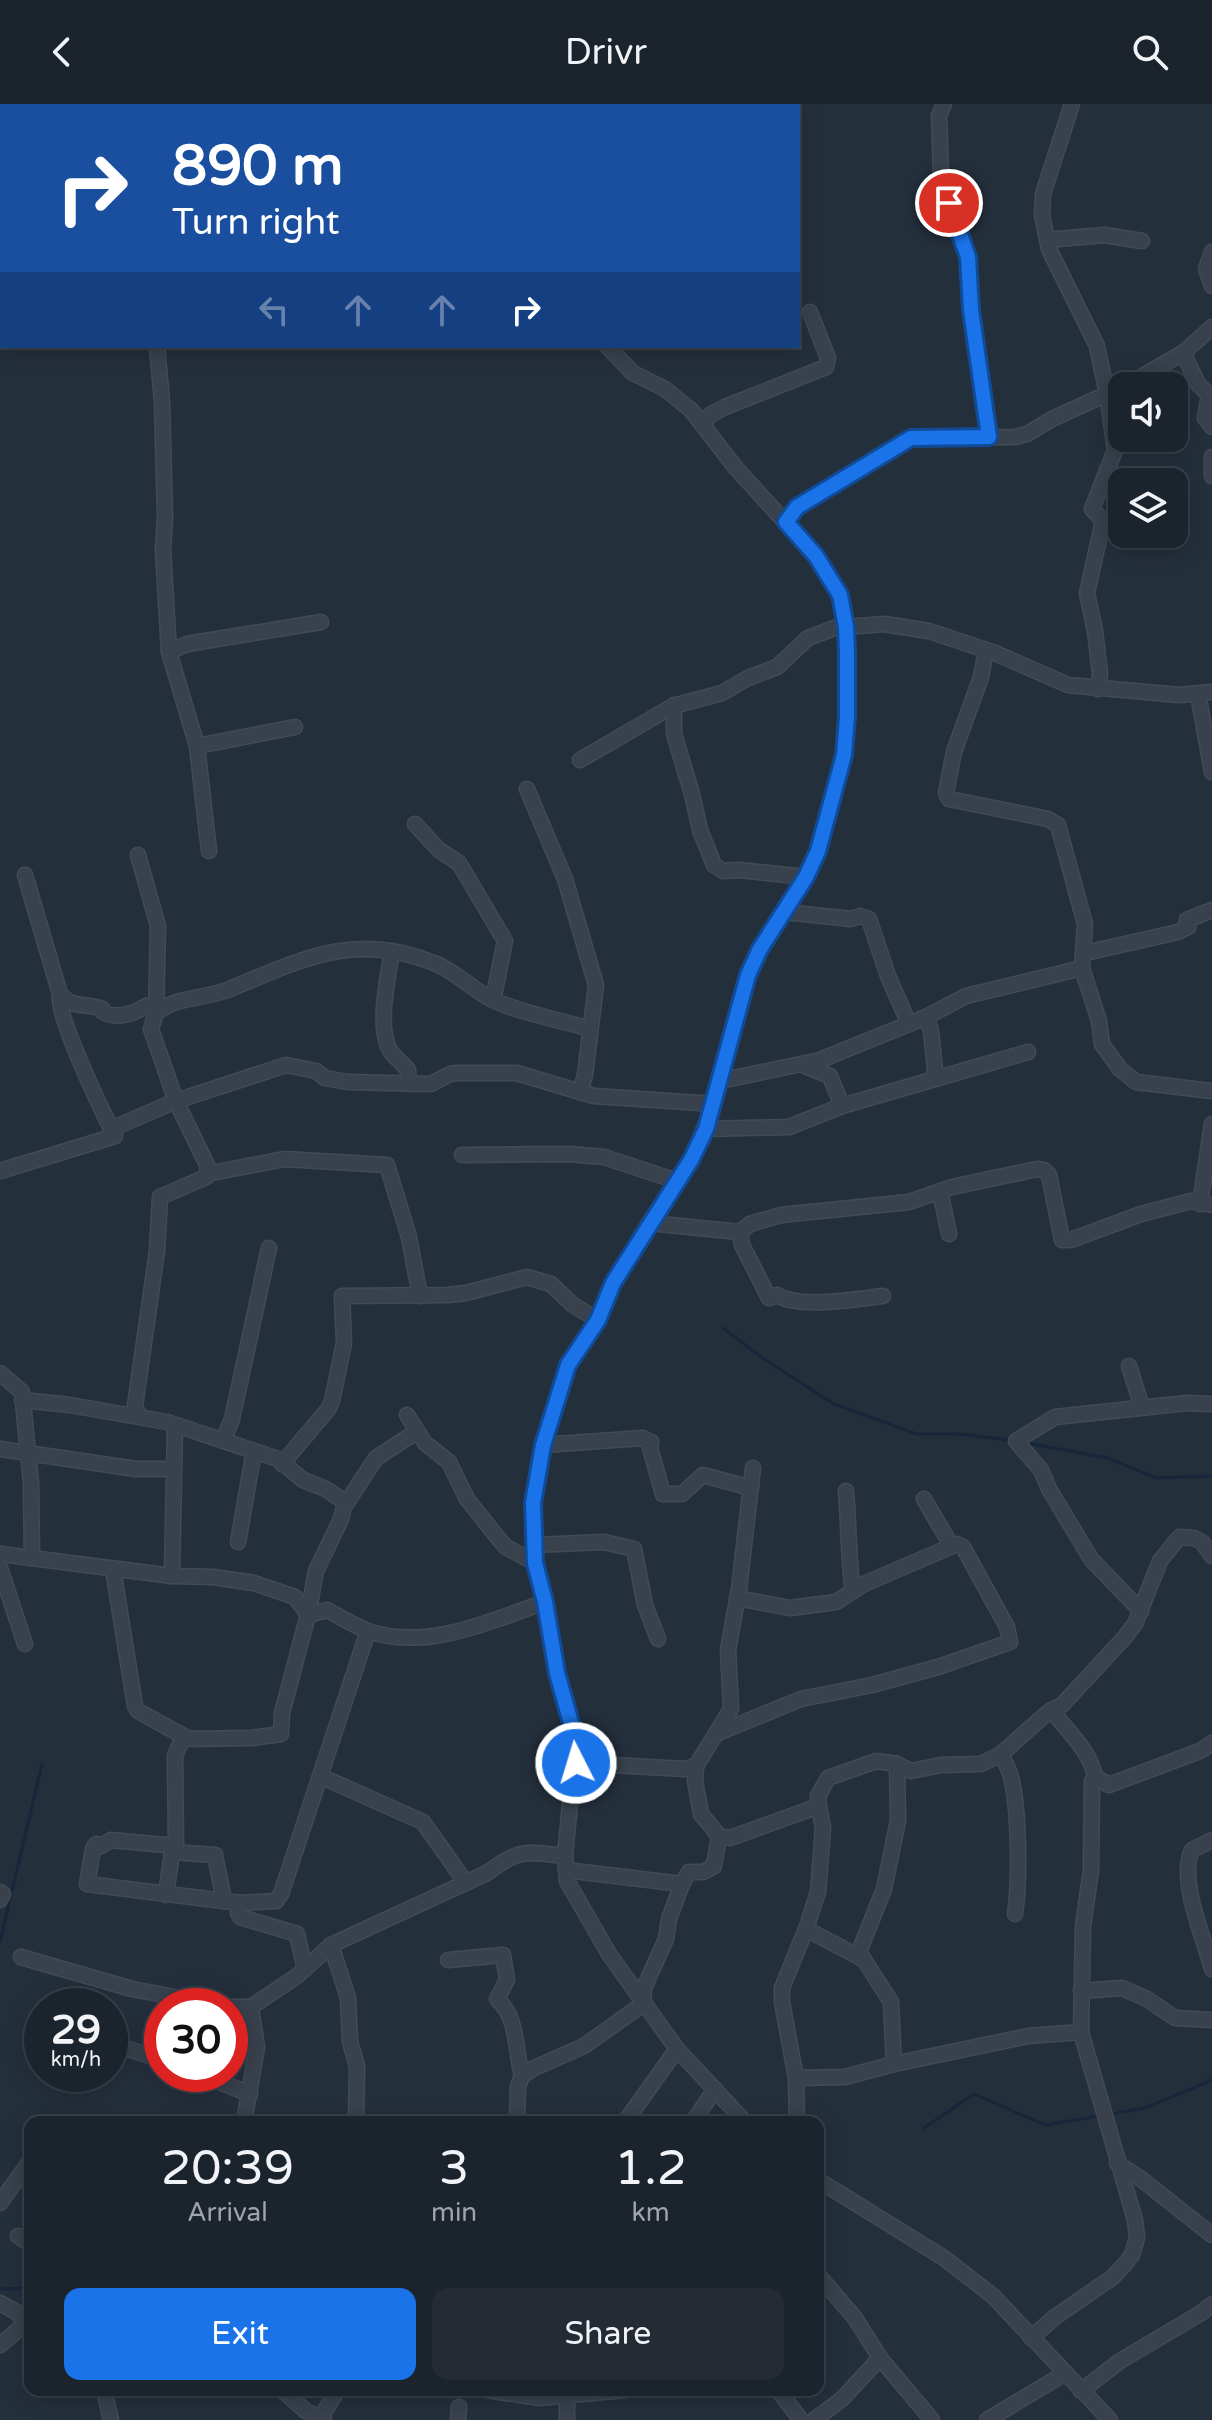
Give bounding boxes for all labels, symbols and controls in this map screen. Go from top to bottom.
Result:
icon: back [40,30,84,74]
icon: search [1128,30,1172,74]
text: Drivr [565,31,647,74]
text: 890 m [172,133,343,200]
icon: right [40,136,144,240]
pin [915,169,983,237]
icon: arrive [927,181,971,225]
text: Turn right [172,201,339,244]
icon: left [252,288,296,332]
icon: ahead [336,288,380,332]
icon: ahead [420,288,464,332]
icon: right [504,288,548,332]
map controls [1108,372,1188,548]
button: sound [1108,372,1188,452]
button: layers [1108,468,1188,548]
position arrow [534,1721,618,1805]
speed limit sign: 30 [144,1988,248,2092]
text: 29 [51,2006,101,2054]
text: km/h [51,2048,101,2072]
text: 20:39 [161,2140,294,2198]
text: 3 [439,2140,469,2198]
text: 1.2 [614,2140,687,2198]
text: Arrival [187,2197,268,2228]
text: min [431,2197,477,2228]
text: km [632,2197,670,2228]
button: Exit [64,2288,416,2380]
button: Share [432,2288,784,2380]

